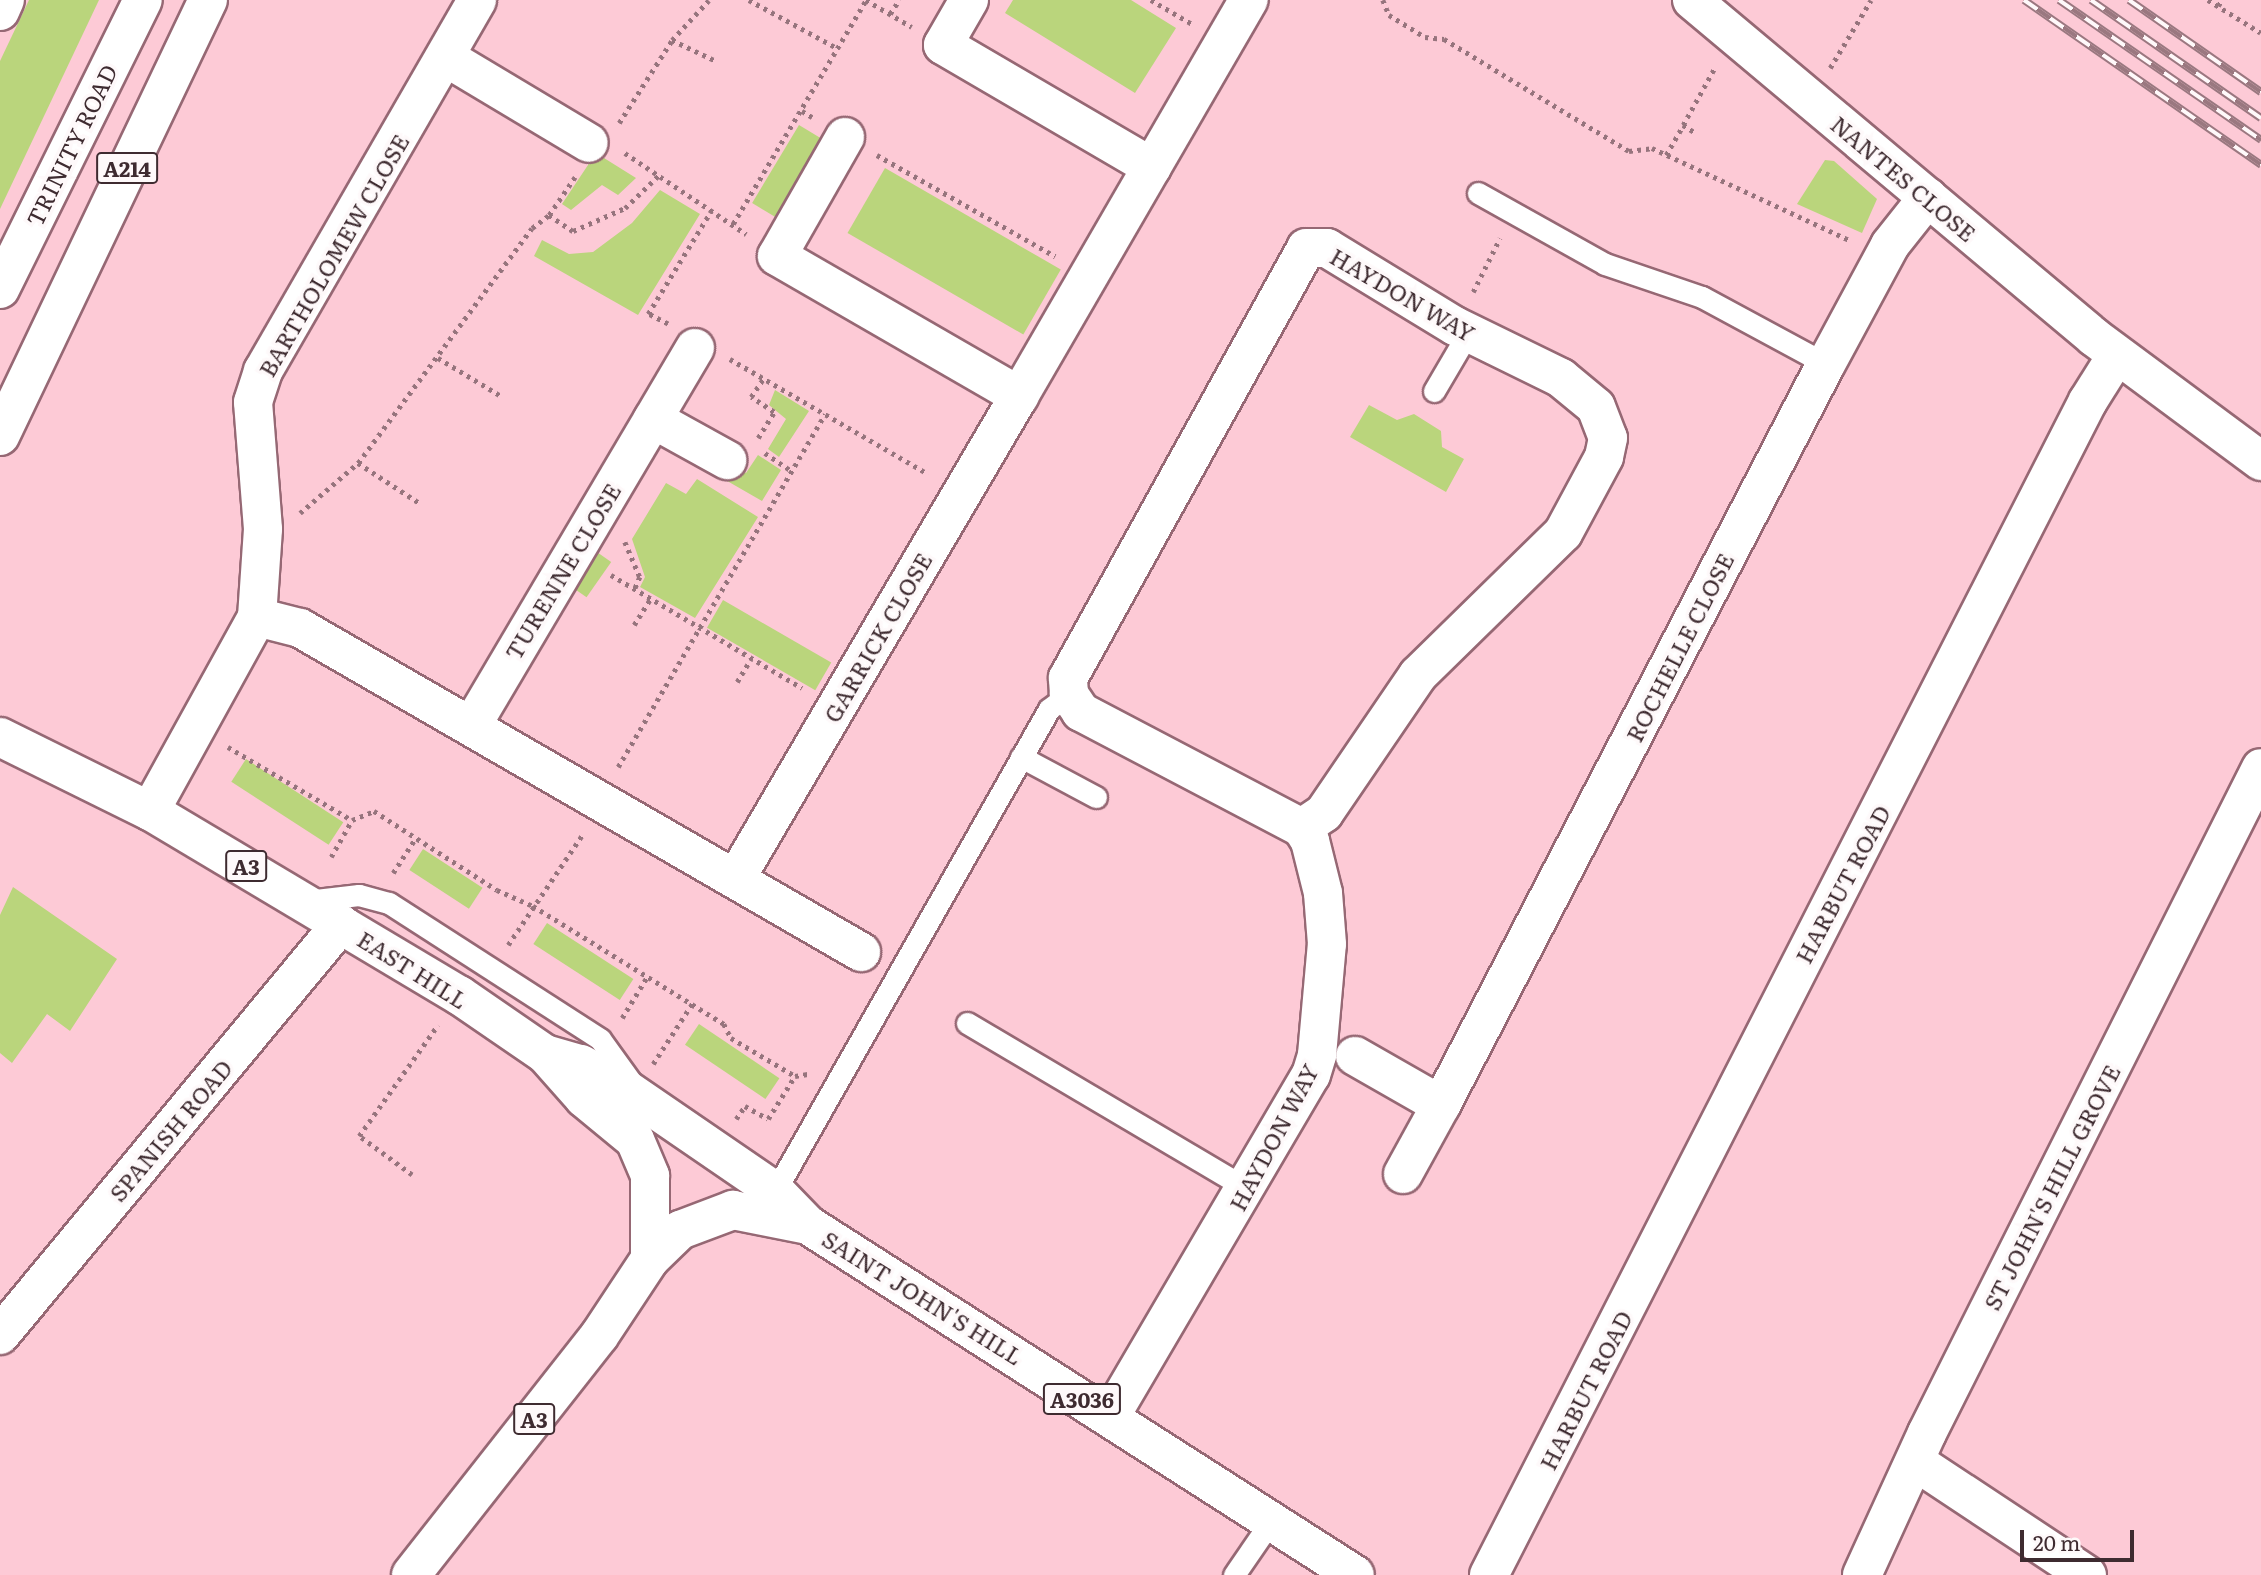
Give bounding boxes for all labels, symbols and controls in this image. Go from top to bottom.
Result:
street label: TRINITY ROAD [20,60,122,230]
street label: NANTES CLOSE [1826,109,1982,247]
street label: BARTHOLOMEW CLOSE [252,129,414,381]
road number: A214 [96,150,158,186]
street label: HAYDON WAY [1326,241,1480,347]
street label: TURENNE CLOSE [498,478,626,664]
street label: GARRICK CLOSE [817,547,937,727]
street label: ROCHELLE CLOSE [1619,548,1739,746]
street label: HARBUT ROAD [1789,800,1895,968]
road number: A3 [225,848,267,884]
street label: EAST HILL [353,924,473,1014]
street label: SPANISH ROAD [103,1054,237,1206]
street label: HAYDON WAY [1223,1059,1323,1215]
street label: ST JOHN'S HILL GROVE [1977,1060,2125,1314]
street label: SAINT JOHN'S HILL [818,1224,1028,1370]
street label: HARBUT ROAD [1533,1306,1637,1474]
road number: A3036 [1042,1382,1122,1416]
road number: A3 [513,1402,555,1436]
scale bar [2023,1516,2137,1560]
text: 20 m [2033,1526,2080,1557]

